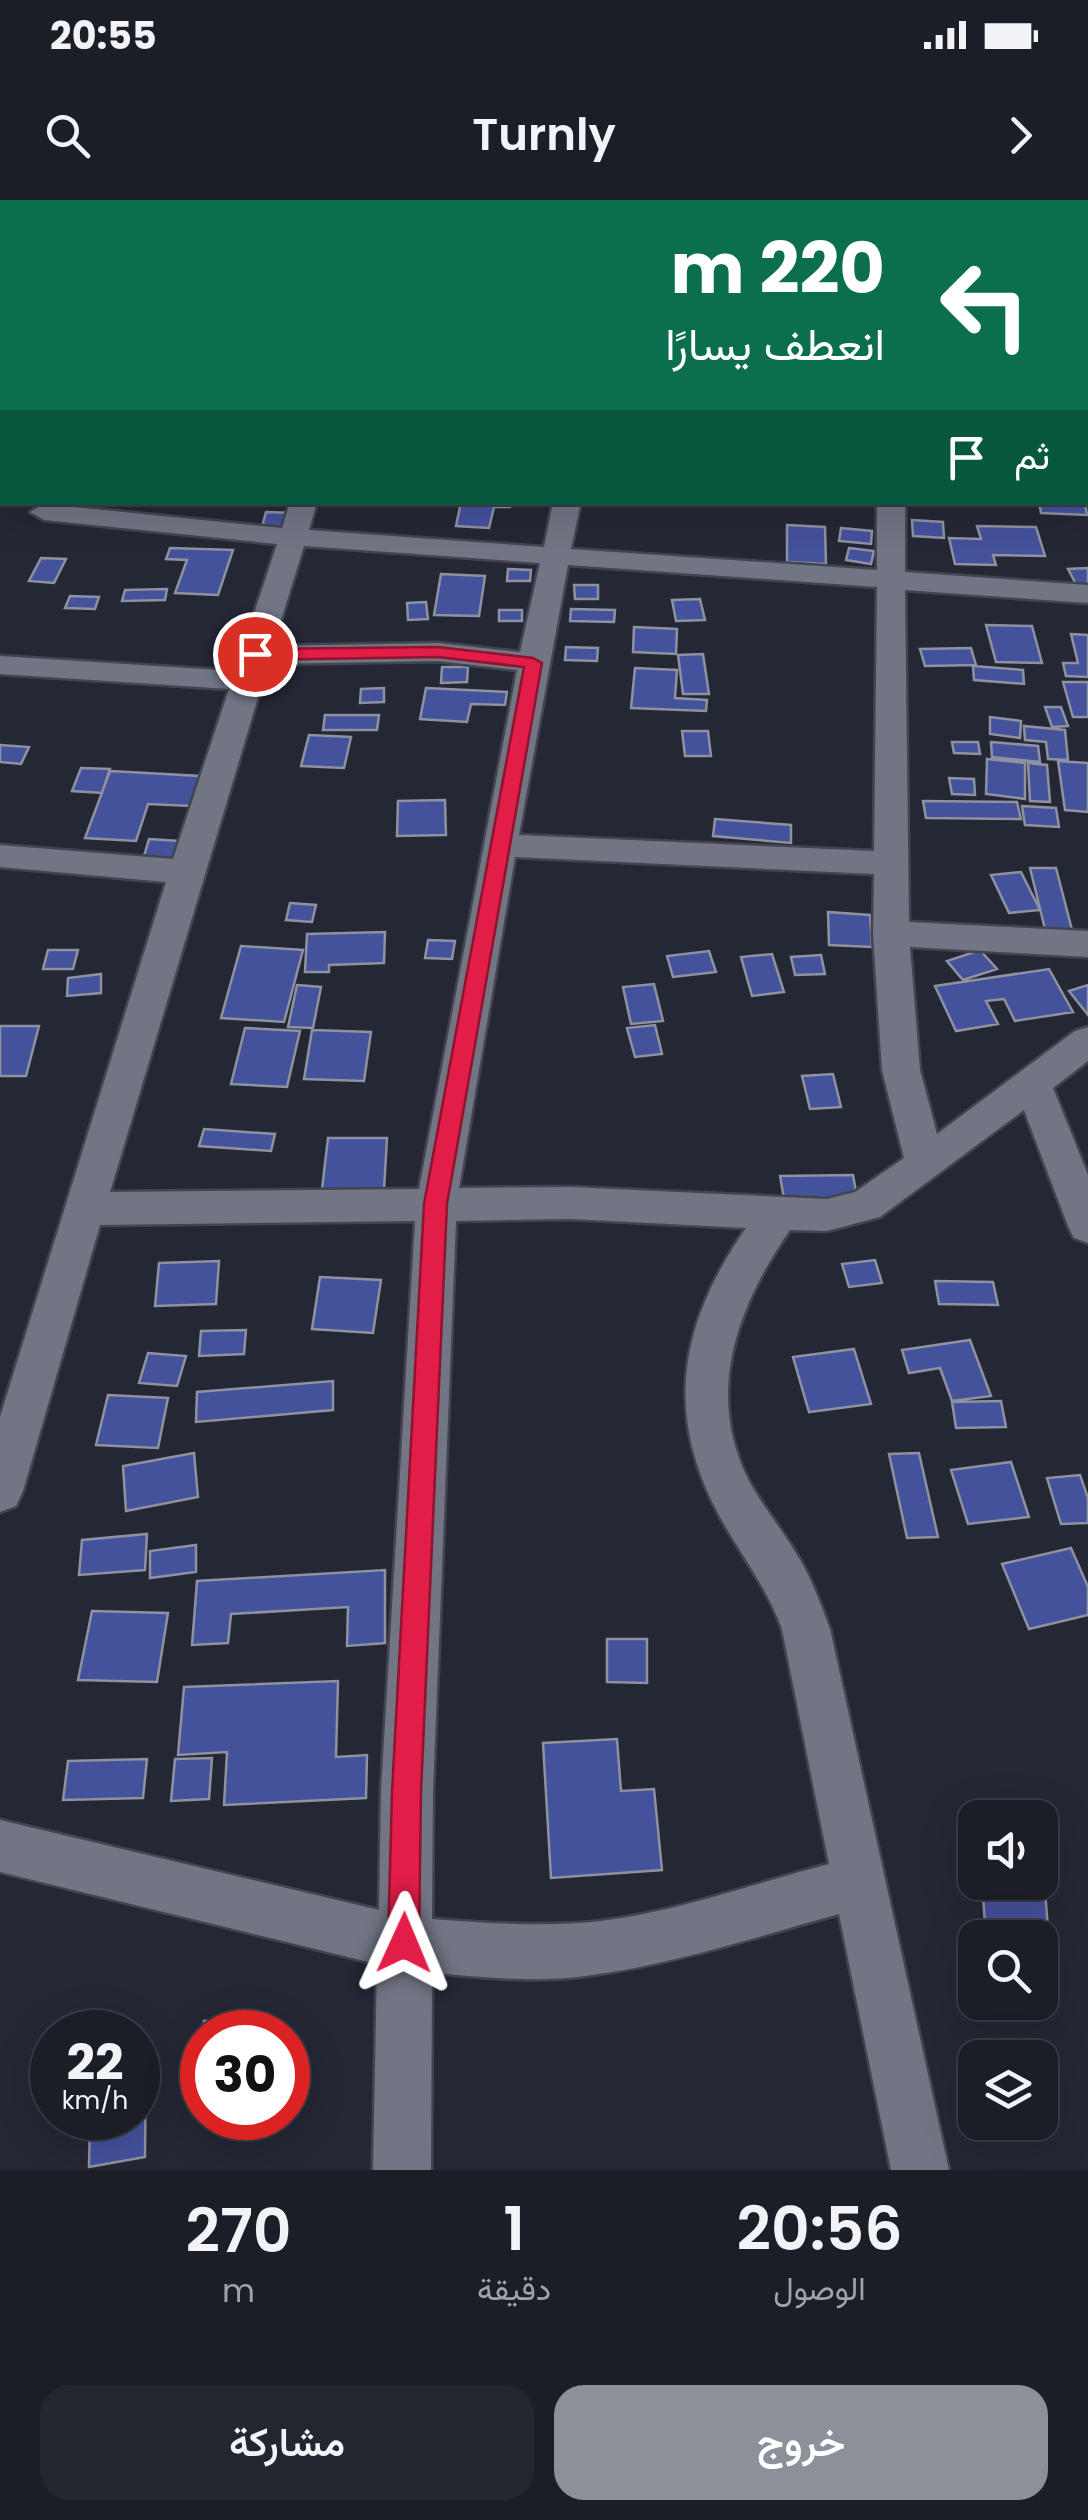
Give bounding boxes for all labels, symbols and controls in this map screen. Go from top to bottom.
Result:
text: 20:55 [50,9,157,62]
text: Turnly [472,103,616,166]
icon: search [40,108,95,163]
icon: forward [993,108,1048,163]
text: 220 m [670,219,885,318]
icon: left [920,240,1050,370]
text: انعطف يسارًا [665,313,885,376]
text: ثم [1014,429,1050,482]
icon: arrive [939,430,994,485]
pin [213,612,298,697]
icon: arrive [228,627,283,682]
map controls [958,1800,1058,2140]
button: sound [958,1800,1058,1900]
position arrow [352,1891,456,1995]
button: search [958,1920,1058,2020]
speed limit sign: 30 [180,2010,310,2140]
text: 22 [66,2027,124,2098]
button: layers [958,2040,1058,2140]
text: km/h [62,2083,128,2118]
text: 1 [503,2187,525,2271]
text: 20:56 [737,2187,903,2271]
text: 270 [185,2189,292,2273]
text: دقيقة [477,2266,551,2311]
text: الوصول [773,2266,866,2311]
text: m [222,2268,255,2313]
button: مشاركة [40,2385,534,2500]
button: خروج [554,2385,1048,2500]

